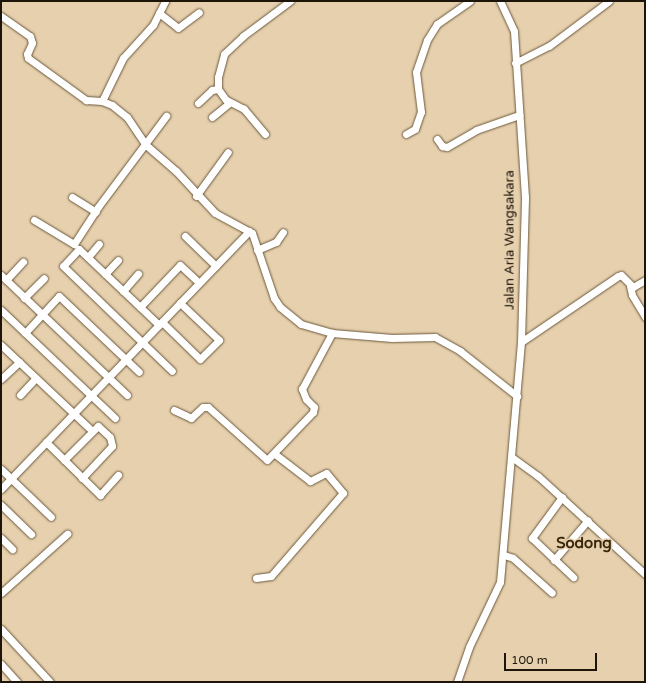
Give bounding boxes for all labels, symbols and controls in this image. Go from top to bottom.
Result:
street label: Jalan Aria Wangsakara [502,170,518,310]
district label: Sodong [556,535,612,553]
scale bar [506,645,599,671]
text: 100 m [511,653,548,667]

